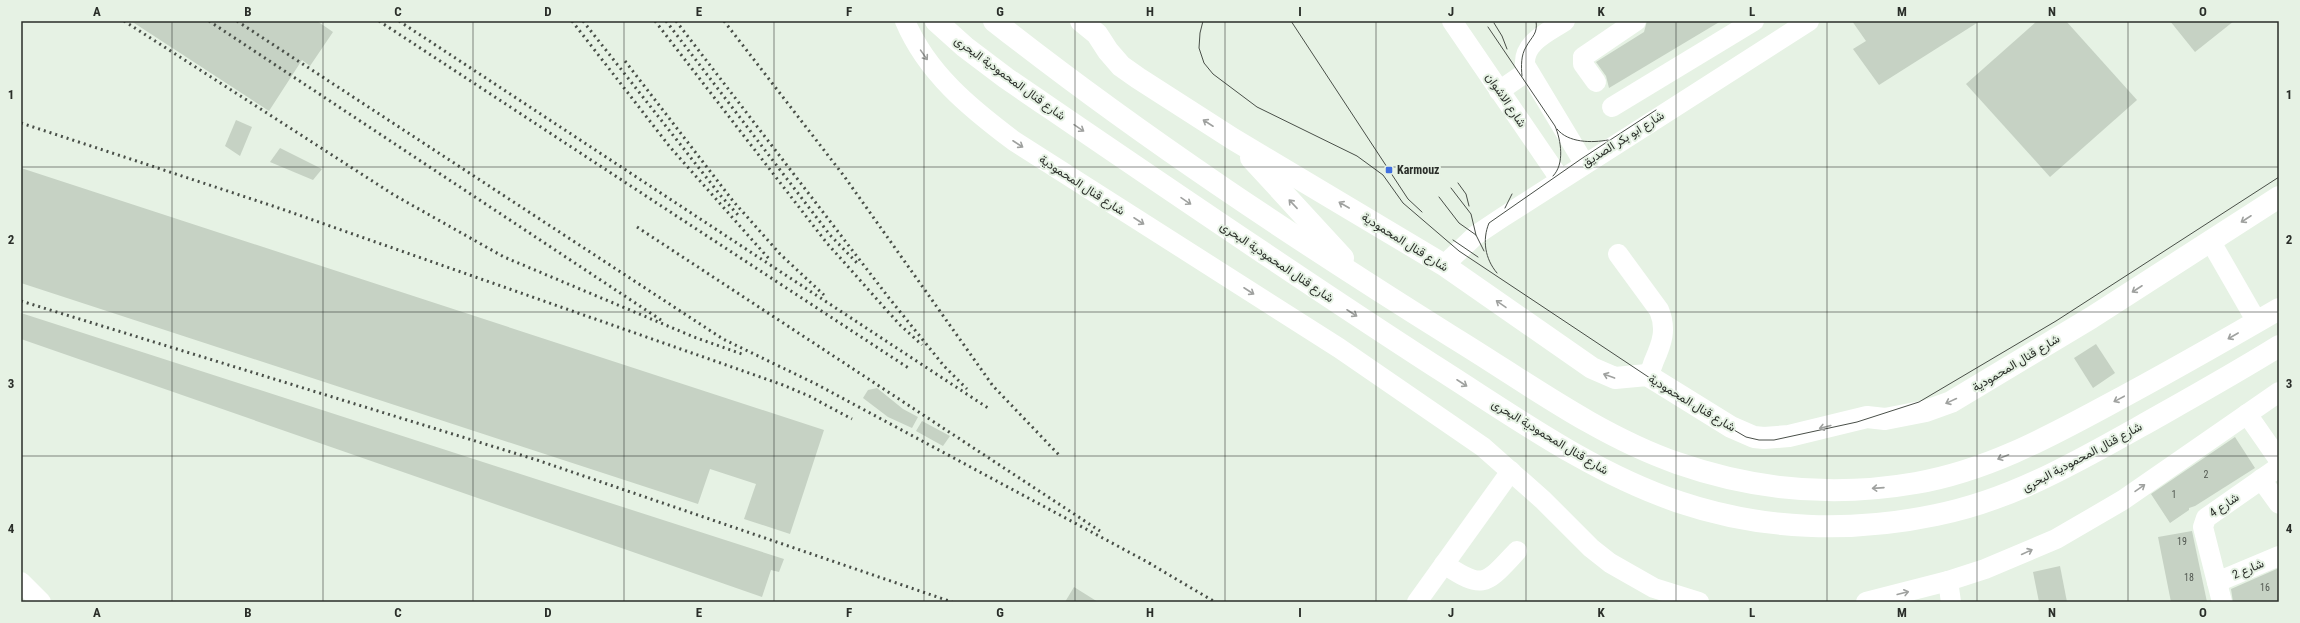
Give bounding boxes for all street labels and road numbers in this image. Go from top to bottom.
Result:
street label: شارع قنال المحمودية البحرى [951,33,1068,125]
street label: شارع الاشوان [1481,70,1529,131]
street label: شارع ابو بكر الصديق [1579,108,1668,172]
street label: شارع قنال المحمودية [1035,152,1127,220]
street label: شارع قنال المحمودية [1358,210,1451,276]
street label: شارع قنال المحمودية البحرى [1217,219,1336,307]
street label: شارع قنال المحمودية [1970,331,2063,396]
street label: شارع قنال المحمودية [1645,371,1738,436]
street label: شارع قنال المحمودية البحرى [1488,397,1611,479]
street label: شارع قنال المحمودية البحرى [2020,419,2145,496]
street label: شارع 4 [2206,490,2243,522]
street label: شارع 2 [2230,556,2267,584]

